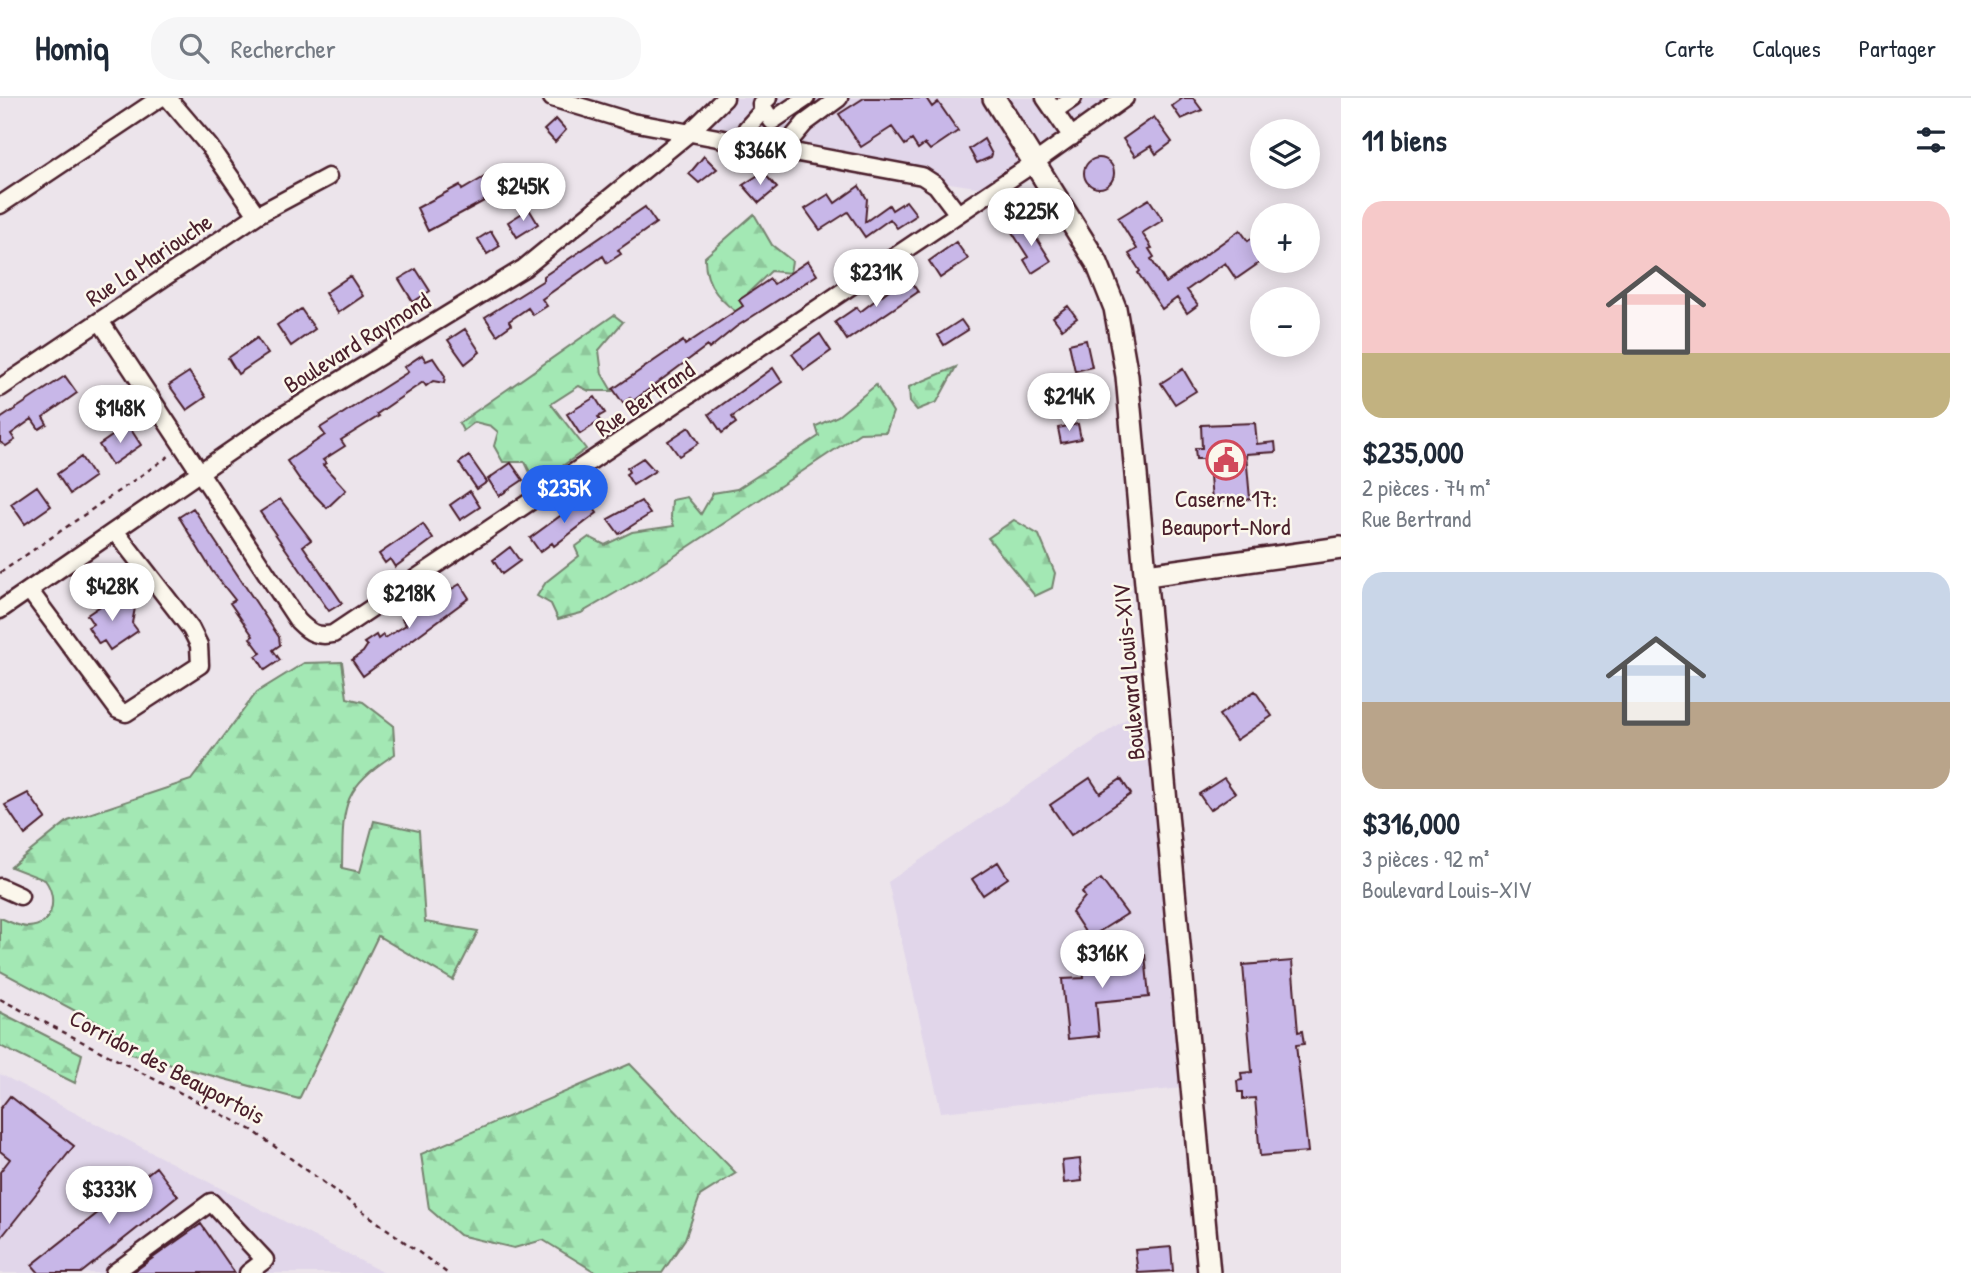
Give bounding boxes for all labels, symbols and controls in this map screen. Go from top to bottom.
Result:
search box [151,17,641,80]
text: Homiq [35,26,109,70]
icon: search [175,29,213,67]
text: Rechercher [231,31,336,66]
text: Carte [1665,32,1714,64]
text: Calques [1752,32,1821,64]
text: Partager [1859,32,1936,64]
map controls [1250,119,1320,357]
button: layers [1250,119,1320,189]
text: 11 biens [1362,120,1447,160]
icon: filters [1912,121,1950,159]
pin: $366K [711,127,809,187]
text: $366K [734,134,786,165]
pin: $245K [474,164,572,223]
text: $245K [497,170,549,201]
pin: $225K [982,188,1080,248]
text: $225K [1004,195,1058,226]
button: + [1250,203,1320,273]
street label: Rue La Mariouche [79,205,218,313]
icon: home [1593,247,1719,373]
pin: $231K [827,250,925,309]
text: $231K [849,256,903,287]
street label: Boulevard Raymond [277,284,436,400]
button: − [1250,287,1320,357]
street label: Rue Bertrand [588,353,700,443]
pin: $214K [1020,374,1118,433]
text: $214K [1043,380,1095,411]
pin: $148K [71,386,169,445]
text: $148K [95,392,145,423]
text: $235,000 [1362,432,1464,472]
public building icon: Caserne 17: Beauport-Nord [1205,439,1247,481]
pin: $235K [515,466,613,525]
text: $235K [537,472,591,503]
text: 2 pièces · 74 m² [1362,472,1491,503]
place label: Caserne 17: Beauport-Nord [1162,482,1290,542]
text: Rue Bertrand [1362,503,1471,534]
pin: $428K [63,564,161,623]
text: $428K [85,570,139,601]
pin: $218K [360,570,458,630]
text: $218K [383,577,435,608]
street label: Boulevard Louis-XIV [1104,582,1152,761]
icon: home [1593,618,1719,744]
text: $316,000 [1362,803,1460,843]
text: 3 pièces · 92 m² [1362,843,1489,874]
text: Boulevard Louis-XIV [1362,874,1531,905]
pin: $316K [1053,930,1151,990]
text: $316K [1076,937,1128,968]
street label: Corridor des Beauportois [64,1001,271,1131]
pin: $333K [60,1166,158,1226]
text: $333K [82,1173,136,1204]

